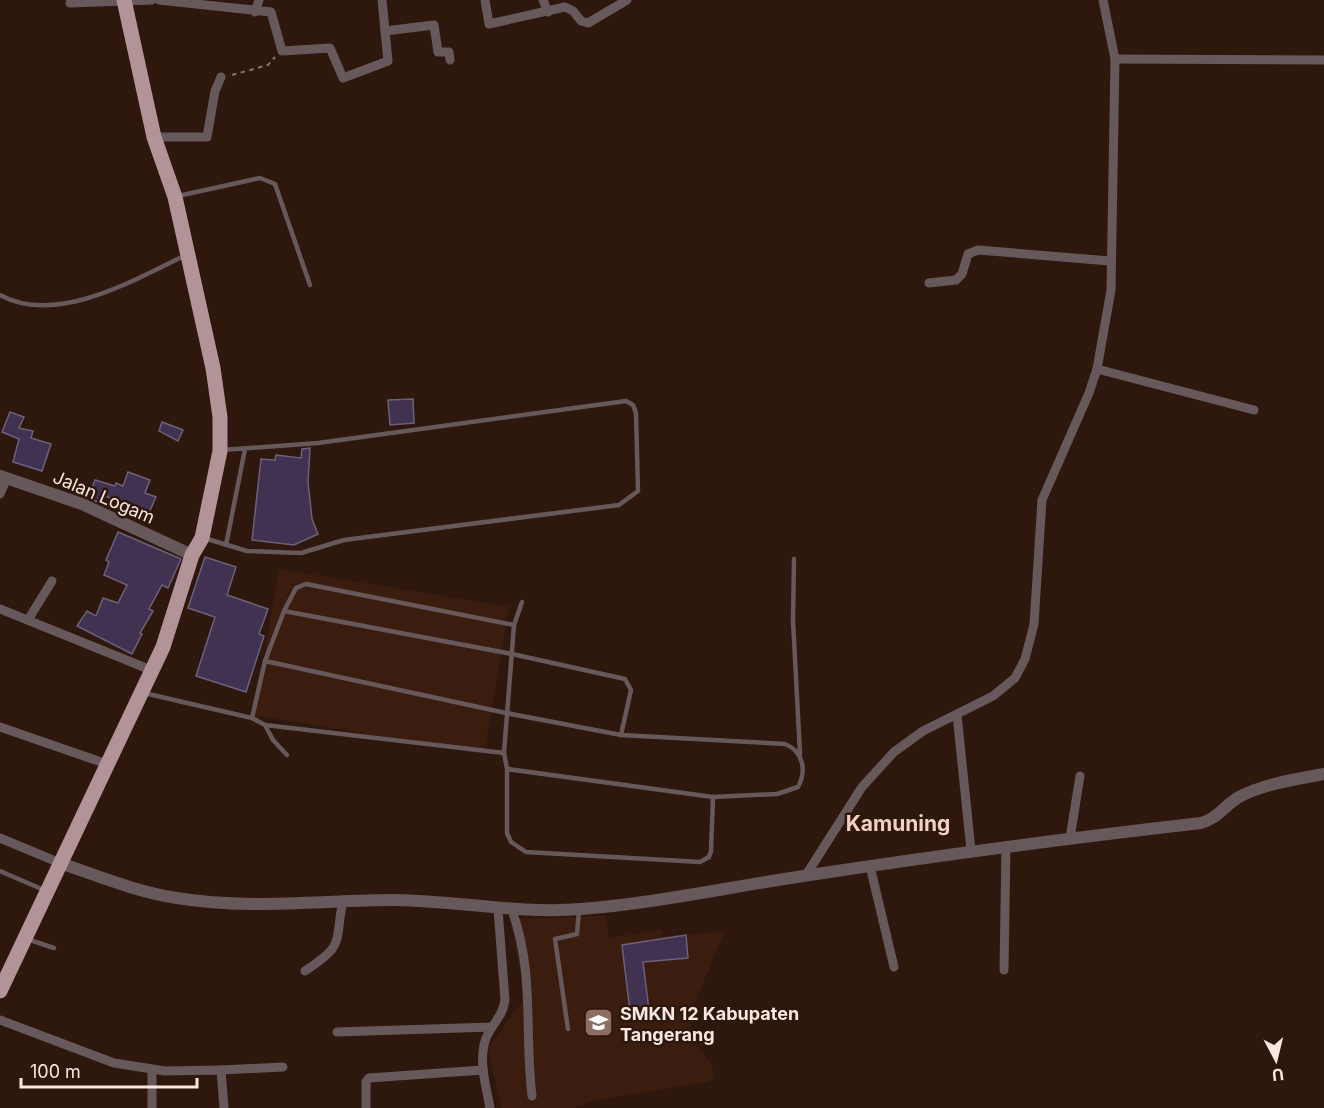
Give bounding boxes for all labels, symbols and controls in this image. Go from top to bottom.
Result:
street label: Jalan Logam [50,466,158,528]
district label: Kamuning [846,811,950,836]
place label: SMKN 12 Kabupaten Tangerang [620,1003,799,1045]
school or university icon: SMKN 12 Kabupaten Tangerang [583,1007,615,1039]
north arrow [1246,1030,1306,1090]
scale bar [21,1051,196,1089]
text: 100 m [30,1061,81,1082]
text: U [1271,1064,1285,1086]

